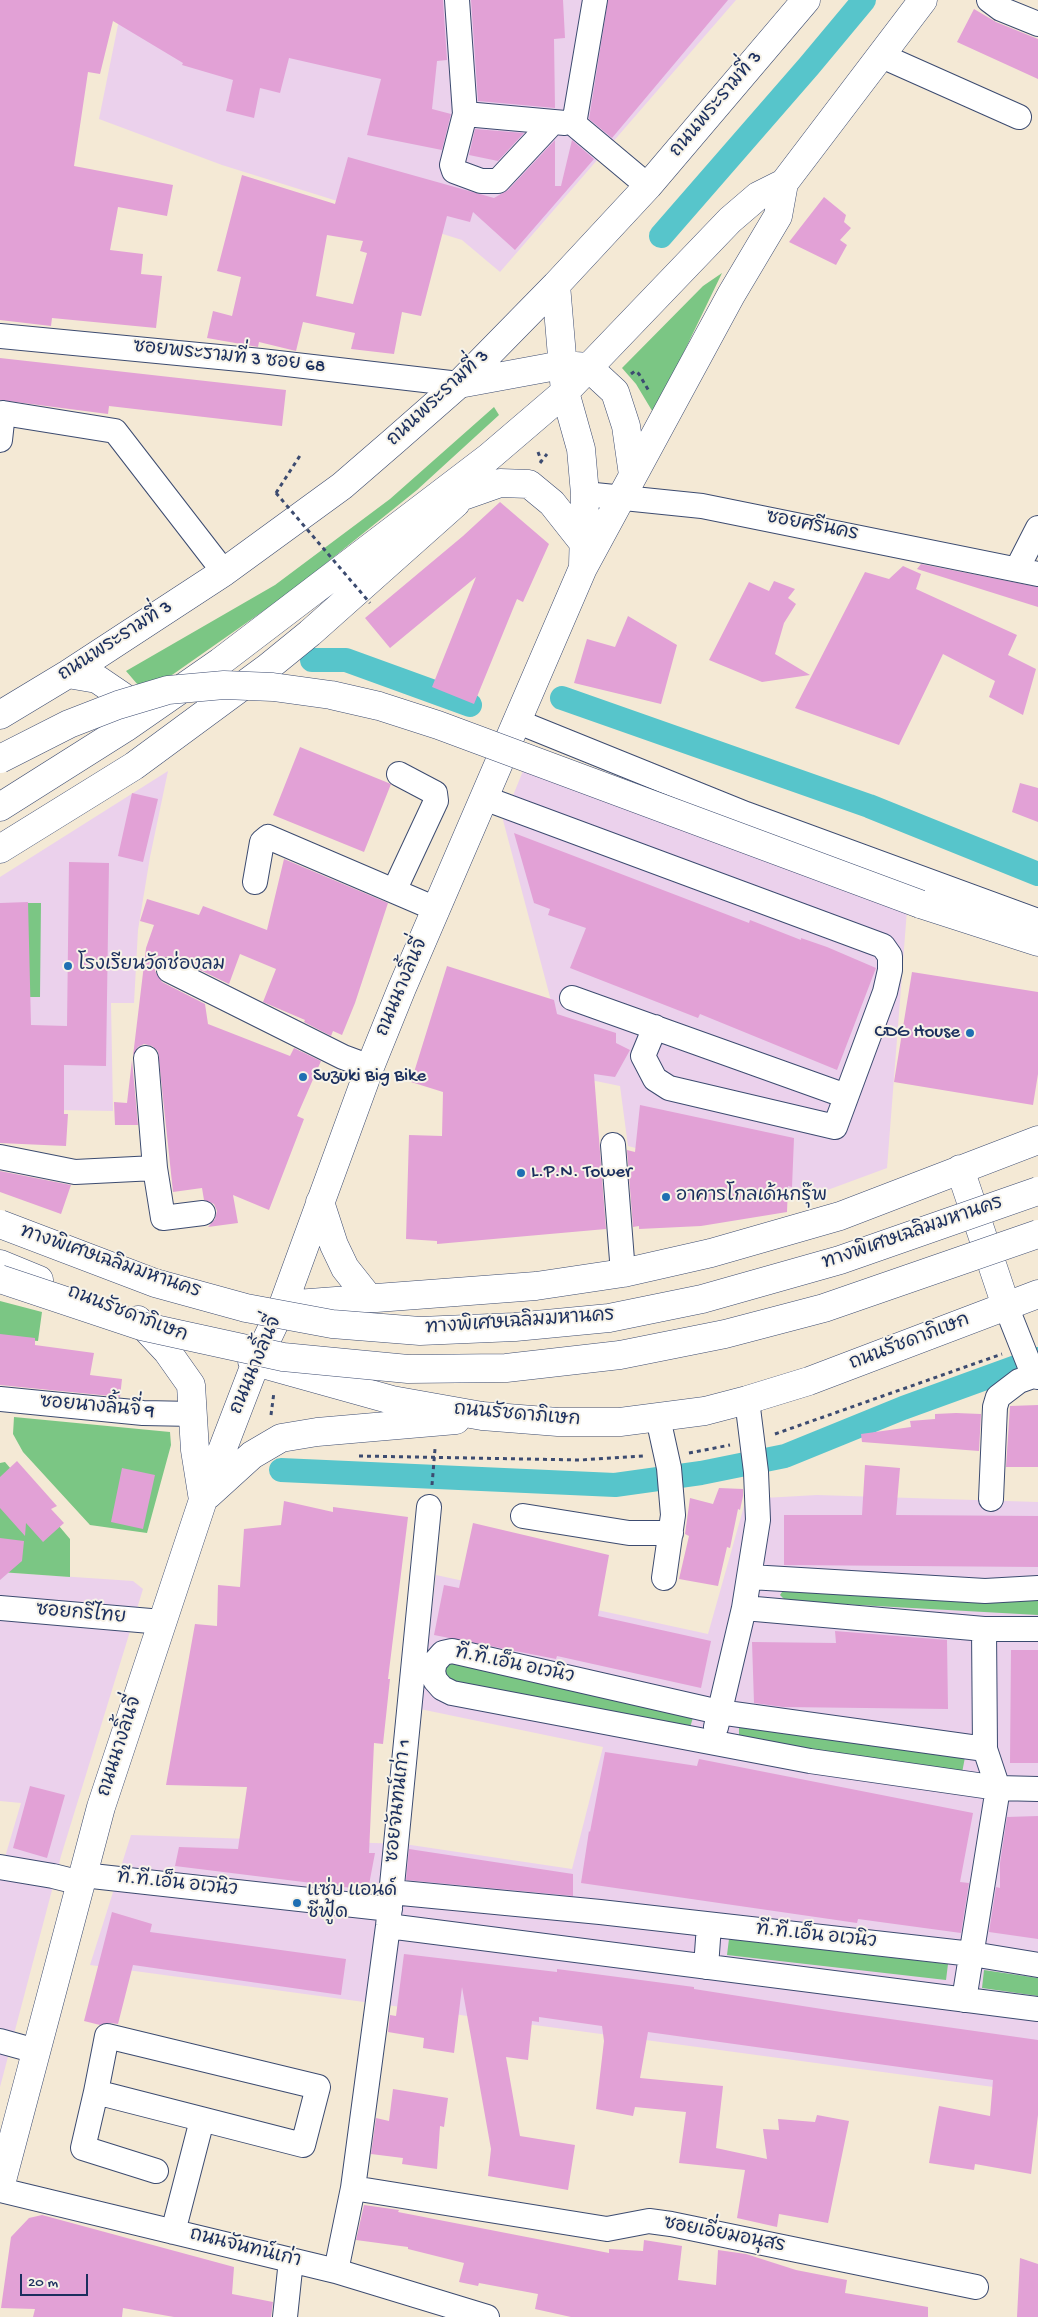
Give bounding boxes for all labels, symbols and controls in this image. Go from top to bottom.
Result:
street label: ถนนพระรามที่ 3 [666,47,768,163]
street label: ซอยพระรามที่ 3 ซอย 68 [132,337,326,379]
street label: ถนนพระรามที่ 3 [383,346,495,452]
street label: ซอยศรีนคร [764,507,860,547]
street label: ถนนพระรามที่ 3 [55,597,177,687]
street label: ถนนนางลิ้นจี่ [372,936,434,1040]
place label: โรงเรียนวัดช่องลม [78,955,225,977]
marker: โรงเรียนวัดช่องลม [62,960,74,972]
place label: CDG House [874,1022,960,1044]
marker: CDG House [964,1027,976,1039]
place label: Suzuki Big Bike [313,1066,426,1088]
marker: Suzuki Big Bike [297,1071,309,1083]
place label: L.P.N. Tower [531,1162,632,1184]
marker: L.P.N. Tower [515,1167,527,1179]
place label: อาคารโกลเด้นกรุ๊พ [676,1186,827,1208]
marker: อาคารโกลเด้นกรุ๊พ [660,1191,672,1203]
street label: ทางพิเศษเฉลิมมหานคร [819,1192,1007,1276]
street label: ทางพิเศษเฉลิมมหานคร [16,1221,204,1305]
street label: ถนนรัชดาภิเษก [64,1282,190,1348]
street label: ทางพิเศษเฉลิมมหานคร [424,1305,616,1341]
street label: ถนนรัชดาภิเษก [847,1310,973,1376]
street label: ถนนนางลิ้นจี่ [226,1314,288,1418]
street label: ซอยนางลิ้นจี่ 9 [39,1392,155,1424]
street label: ถนนรัชดาภิเษก [453,1399,581,1433]
street label: ซอยกรีไทย [35,1600,127,1630]
street label: ที.ที.เอ็น อเวนิว [452,1642,576,1690]
street label: ถนนนางลิ้นจี่ [94,1694,148,1800]
street label: ซอยจันทน์เก่า 1 [382,1738,418,1864]
street label: ที.ที.เอ็น อเวนิว [115,1867,239,1903]
place label: แซ่บ แอนด์ ซีฟู้ด [307,1881,397,1925]
marker: แซ่บ แอนด์ ซีฟู้ด [291,1897,303,1909]
street label: ที.ที.เอ็น อเวนิว [754,1919,878,1955]
street label: ซอยเอี่ยมอนุสร [661,2213,787,2259]
street label: ถนนจันทน์เก่า [187,2224,303,2274]
scale bar [22,2264,90,2296]
text: 20 m [28,2274,58,2292]

